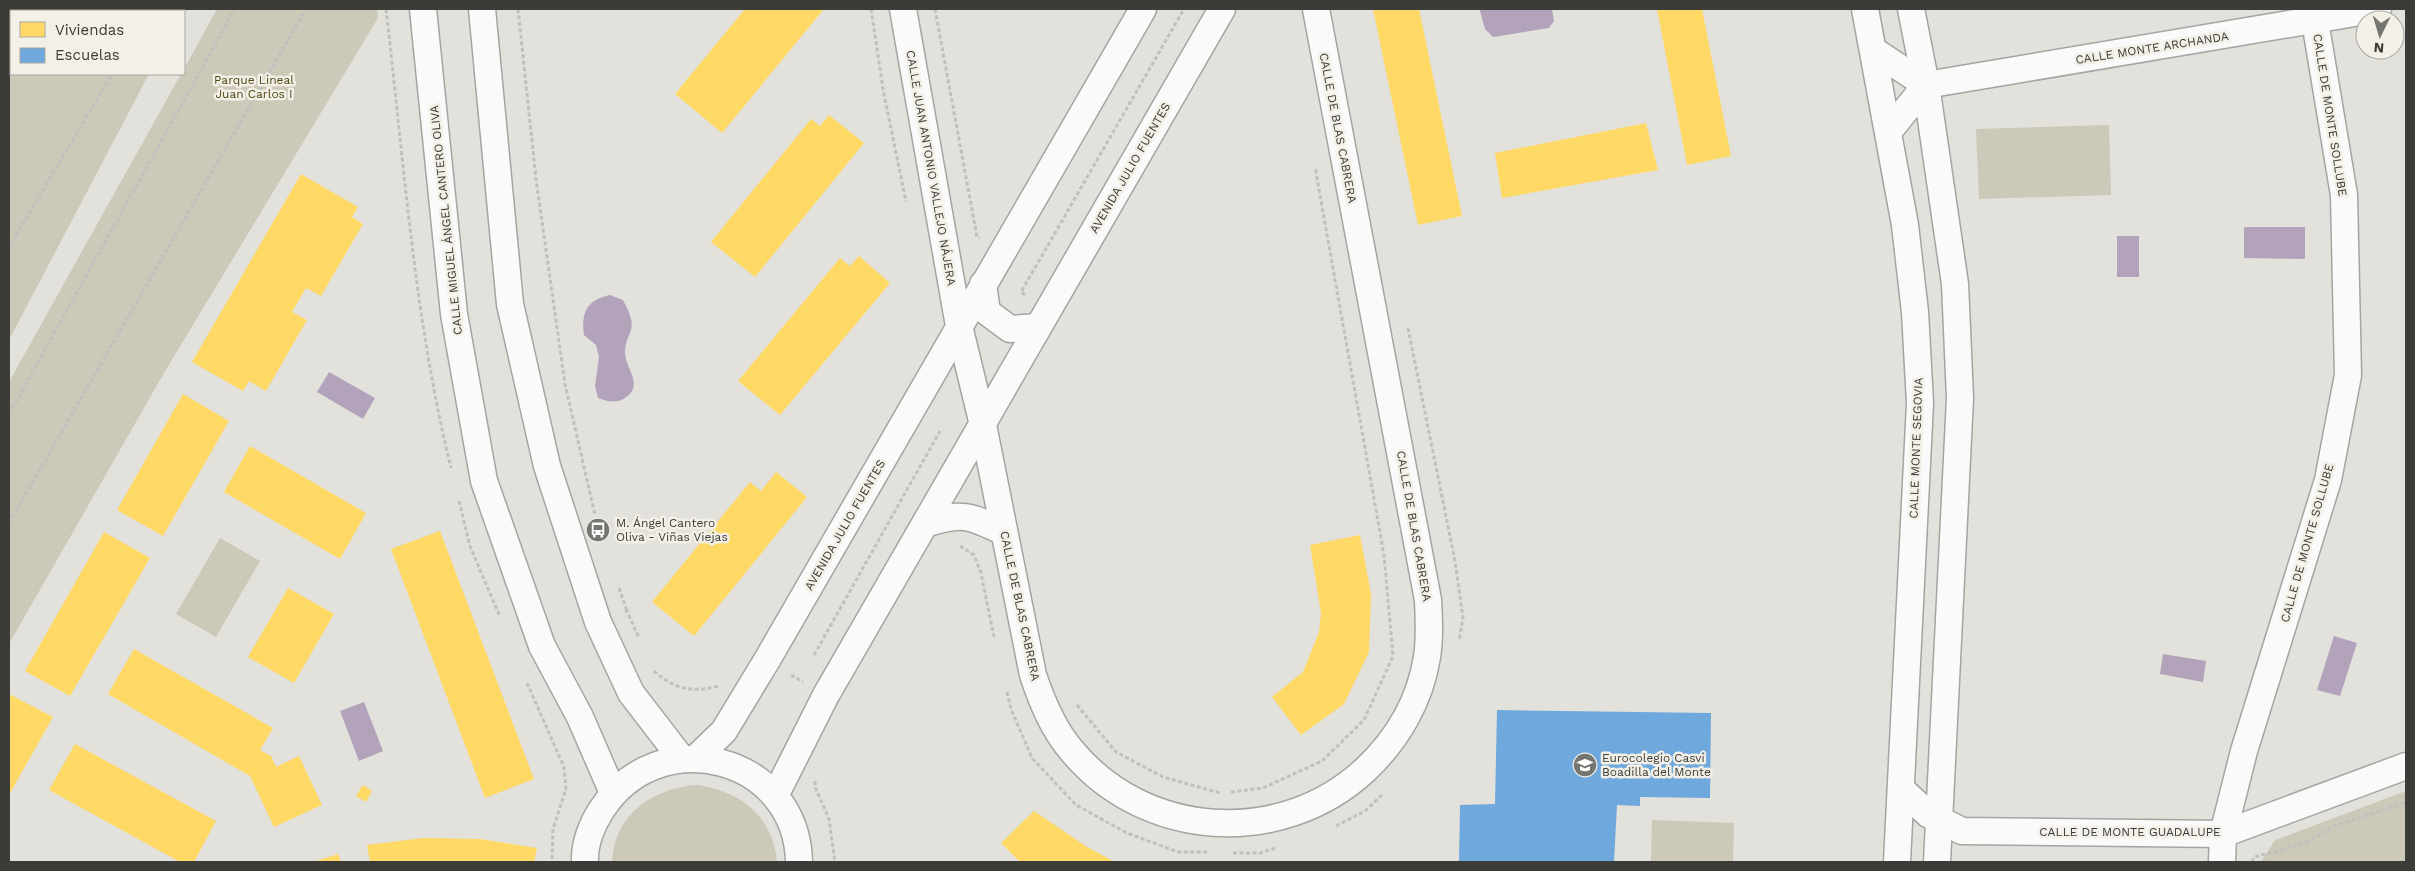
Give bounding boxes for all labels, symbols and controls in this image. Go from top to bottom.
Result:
legend [10,10,185,75]
north arrow [2355,10,2405,60]
text: Viviendas [55,21,124,39]
street label: CALLE MONTE ARCHANDA [2074,29,2230,67]
street label: CALLE DE MONTE SOLLUBE [2310,33,2350,198]
text: N [2373,40,2385,56]
text: Escuelas [55,46,120,64]
street label: CALLE JUAN ANTONIO VALLEJO NÁJERA [903,49,959,287]
street label: CALLE DE BLAS CABRERA [1317,52,1359,204]
park label: Parque Lineal Juan Carlos I [214,73,294,101]
street label: AVENIDA JULIO FUENTES [1087,100,1173,236]
street label: CALLE MIGUEL ÁNGEL CANTERO OLIVA [427,104,465,336]
street label: CALLE MONTE SEGOVIA [1907,377,1925,519]
street label: CALLE DE BLAS CABRERA [1394,450,1434,603]
street label: AVENIDA JULIO FUENTES [802,457,888,593]
street label: CALLE DE MONTE SOLLUBE [2278,462,2336,624]
place label: M. Ángel Cantero Oliva - Viñas Viejas [616,516,728,544]
bus stop icon: M. Ángel Cantero Oliva - Viñas Viejas [585,517,611,543]
street label: CALLE DE BLAS CABRERA [997,530,1043,682]
place label: Eurocolegio Casvi Boadilla del Monte [1602,751,1711,779]
school or university icon: Eurocolegio Casvi Boadilla del Monte [1572,752,1598,778]
street label: CALLE DE MONTE GUADALUPE [2039,825,2221,839]

